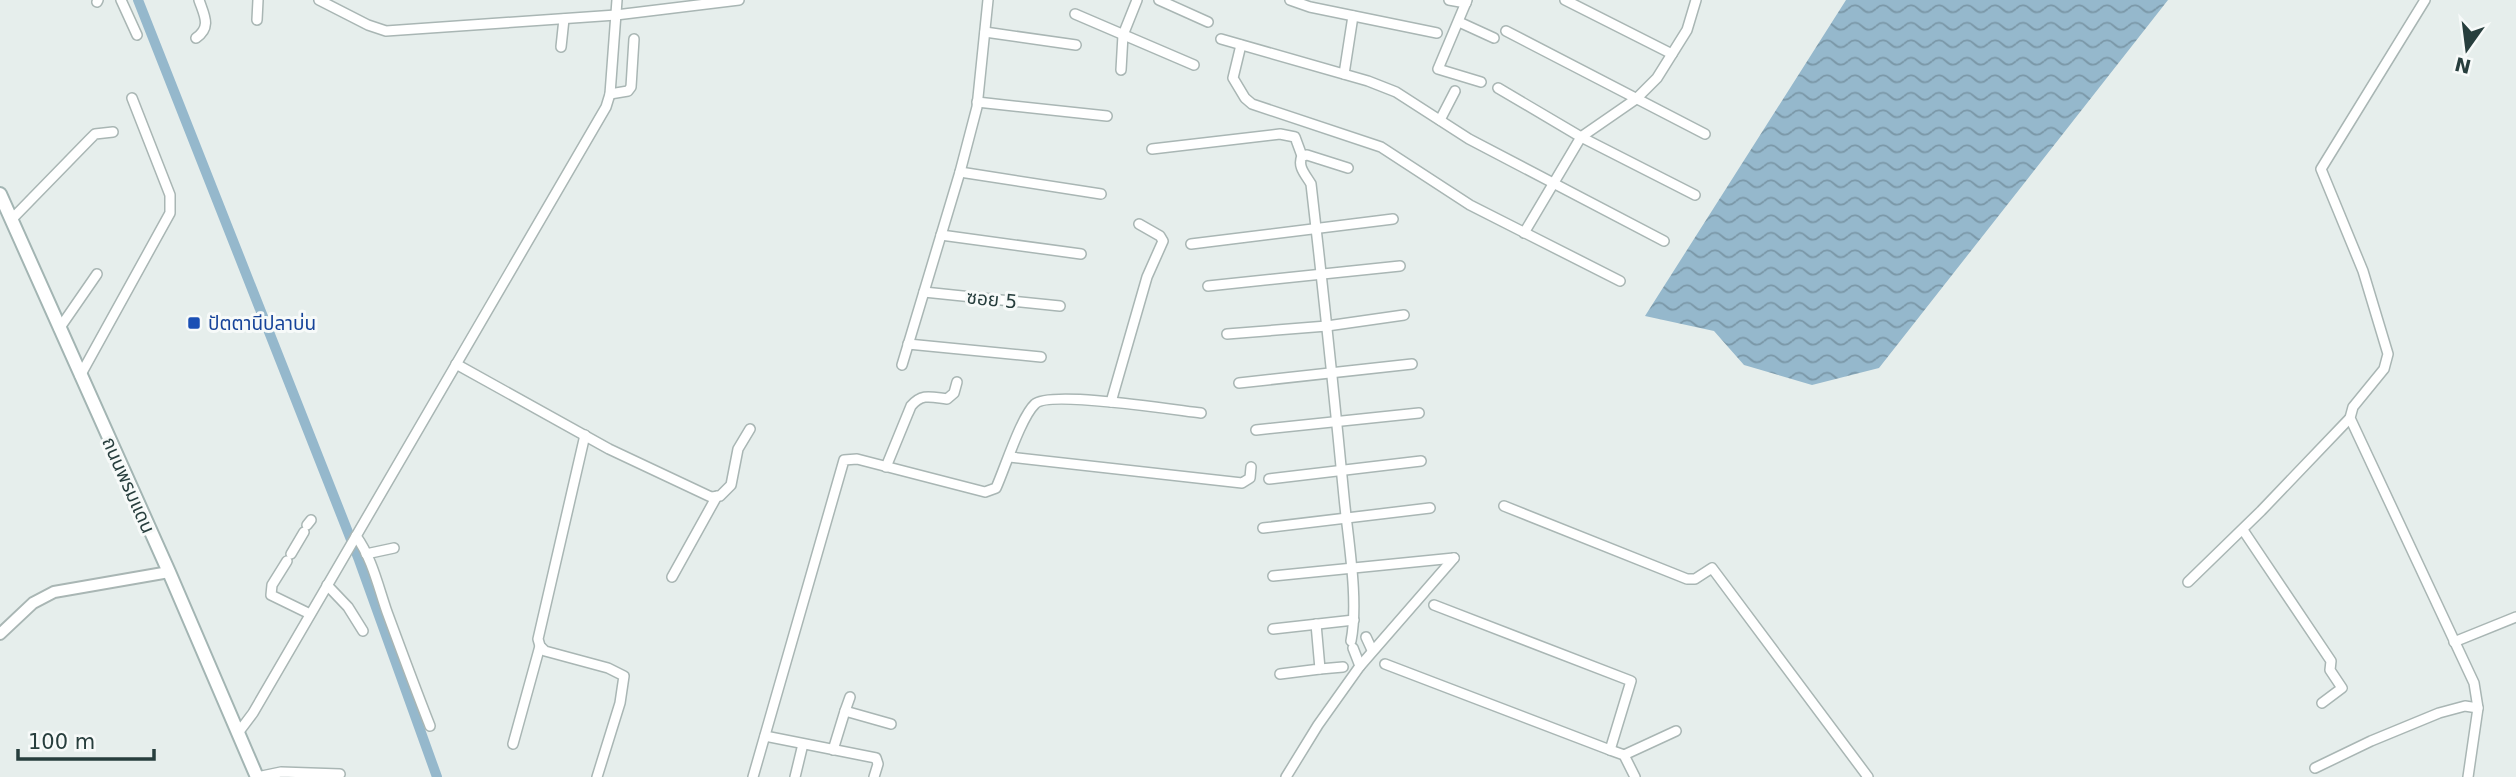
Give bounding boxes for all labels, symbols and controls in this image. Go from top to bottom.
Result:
north arrow [2432,14,2502,84]
text: N [2453,53,2473,78]
street label: ซอย 5 [966,285,1018,313]
place label: ปัตตานีปลาบ่น [208,312,316,334]
marker: ปัตตานีปลาบ่น [186,315,202,331]
street label: ถนนพรมแดน [98,434,160,536]
scale bar [18,718,154,762]
text: 100 m [28,730,95,754]

